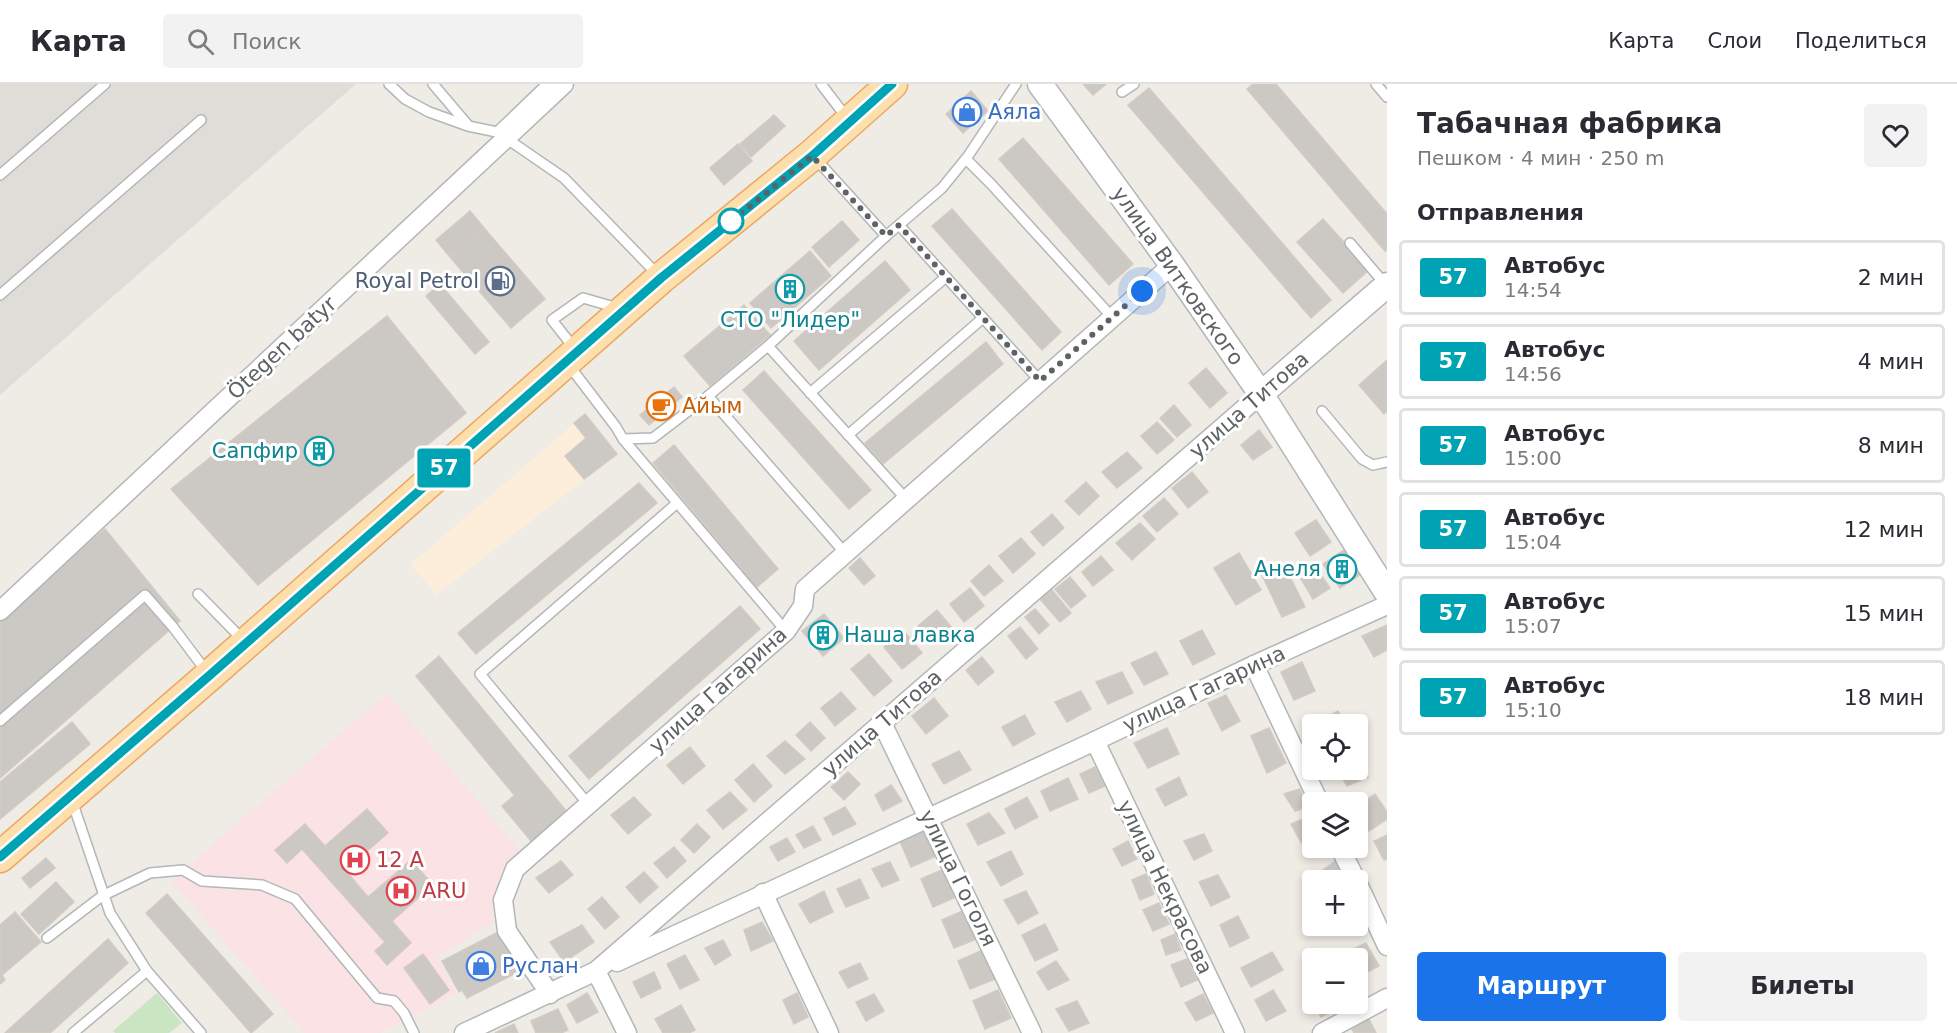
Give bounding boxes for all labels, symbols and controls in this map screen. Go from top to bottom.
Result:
search box [163,14,583,68]
text: Карта [30,25,127,58]
icon: search [184,25,217,58]
text: Поиск [232,29,302,54]
text: Карта [1608,29,1674,53]
text: Слои [1707,29,1762,53]
text: Поделиться [1795,29,1927,53]
shop icon: Аяла [951,96,983,128]
place label: Аяла [988,100,1041,124]
button: heart [1864,104,1927,167]
text: Табачная фабрика [1417,107,1722,140]
text: Пешком · 4 мин · 250 m [1417,146,1664,170]
street label: улица Витковского [1107,182,1249,370]
text: Отправления [1417,200,1584,225]
unlabelled marker [718,208,744,234]
text: Автобус [1504,253,1606,278]
fuel station icon: Royal Petrol [484,265,516,297]
text: 57 [1438,265,1468,289]
text: 2 мин [1858,265,1924,290]
place label: Royal Petrol [355,269,479,293]
building icon: СТО "Лидер" [774,273,806,305]
your location [1127,276,1157,306]
text: 14:54 [1504,278,1562,302]
street label: Ötegen batyr [222,291,341,404]
place label: СТО "Лидер" [720,308,860,332]
text: Автобус [1504,337,1606,362]
street label: улица Титова [1184,347,1314,463]
text: 57 [1438,349,1468,373]
text: 4 мин [1858,349,1924,374]
text: 14:56 [1504,362,1562,386]
cafe icon: Айым [645,390,677,422]
place label: Айым [682,394,742,418]
text: Автобус [1504,421,1606,446]
text: 57 [1438,433,1468,457]
text: 8 мин [1858,433,1924,458]
building icon: Сапфир [303,435,335,467]
place label: Сапфир [212,439,298,463]
text: 15:00 [1504,446,1562,470]
line badge: 57 [417,448,471,488]
text: 57 [429,456,459,480]
text: Автобус [1504,505,1606,530]
text: 57 [1438,517,1468,541]
text: 12 мин [1844,517,1924,542]
text: 15:04 [1504,530,1562,554]
building icon: Анеля [1326,553,1358,585]
place label: Анеля [1254,557,1321,581]
text: Автобус [1504,589,1606,614]
text: 57 [1438,601,1468,625]
text: 15 мин [1844,601,1924,626]
text: 15:07 [1504,614,1562,638]
building icon: Наша лавка [807,619,839,651]
street label: улица Гагарина [644,622,792,758]
place label: Наша лавка [844,623,976,647]
street label: улица Гагарина [1119,641,1289,737]
street label: улица Титова [817,665,947,781]
text: Автобус [1504,673,1606,698]
text: 57 [1438,685,1468,709]
text: 18 мин [1844,685,1924,710]
text: 15:10 [1504,698,1562,722]
map controls [1302,714,1368,1014]
button: locate [1302,714,1368,780]
button: layers [1302,792,1368,858]
street label: улица Некрасова [1112,796,1218,978]
street label: улица Гоголя [915,806,1001,950]
hospital icon: 12 А [339,844,371,876]
place label: 12 А [376,848,424,872]
button: + [1302,870,1368,936]
hospital icon: ARU [385,875,417,907]
place label: ARU [422,879,466,903]
button: − [1302,948,1368,1014]
shop icon: Руслан [465,950,497,982]
button: Маршрут [1417,952,1666,1021]
button: Билеты [1678,952,1927,1021]
place label: Руслан [502,954,579,978]

